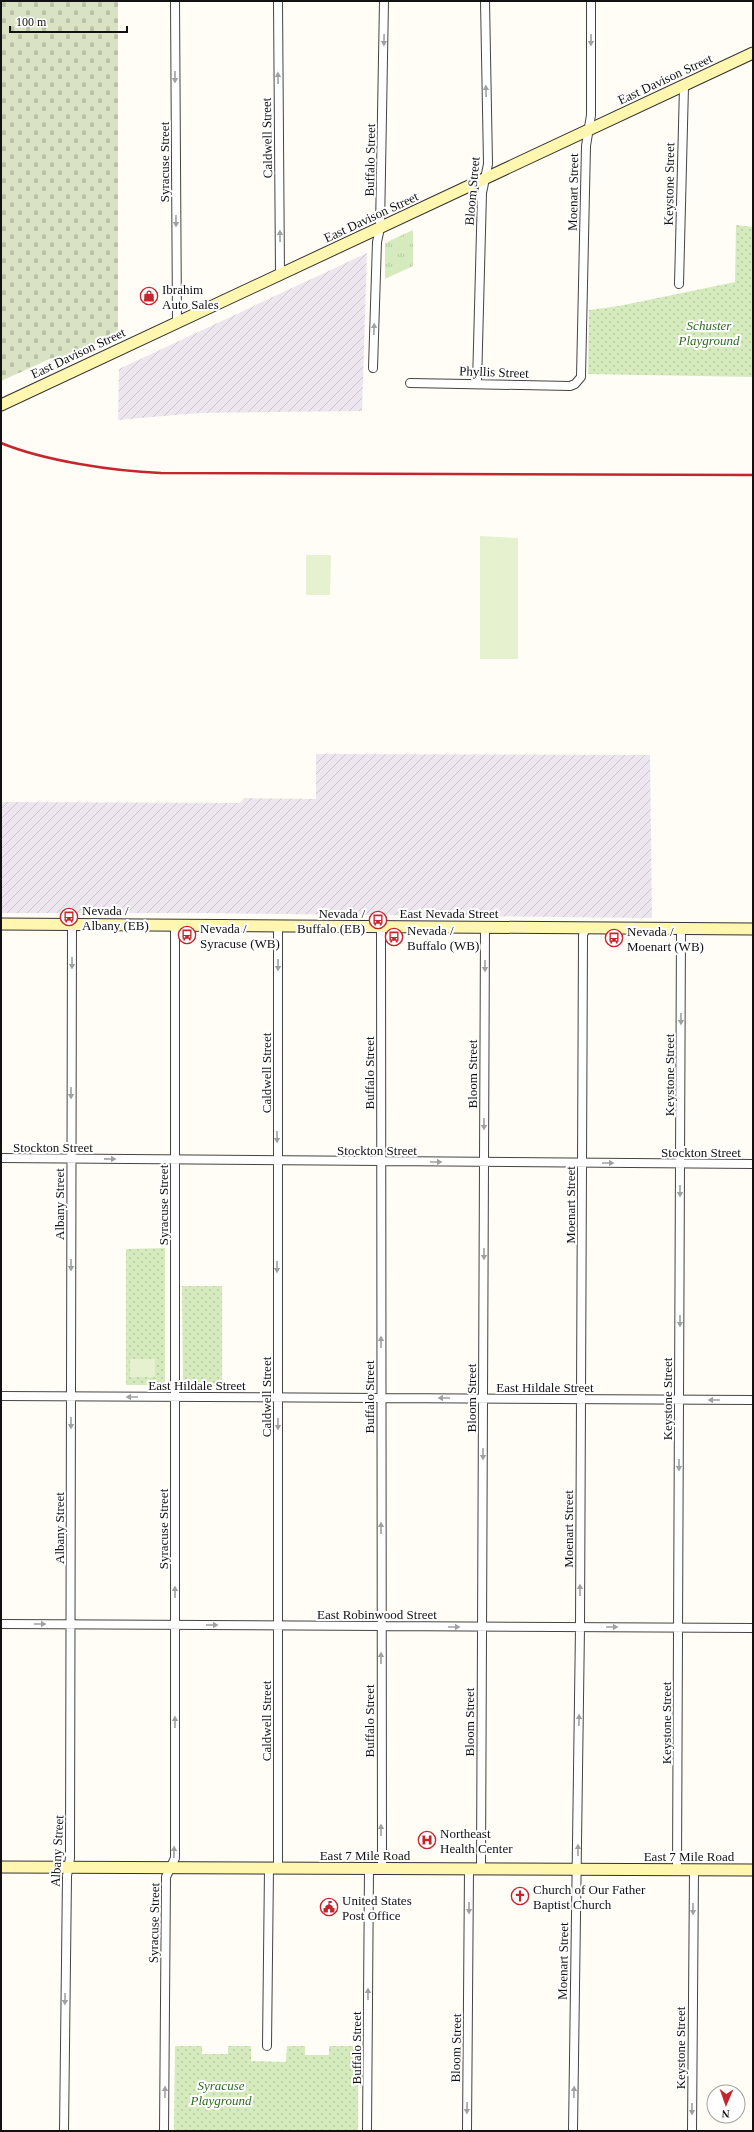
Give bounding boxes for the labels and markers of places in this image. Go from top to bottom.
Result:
place label: Ibrahim Auto Sales [162,282,219,312]
shop icon: Ibrahim Auto Sales [139,286,159,306]
place label: Nevada / Albany (EB) [82,903,149,933]
place label: Nevada / Buffalo (EB) [297,906,365,936]
bus stop icon: Nevada / Albany (EB) [59,907,79,927]
bus stop icon: Nevada / Buffalo (EB) [368,910,388,930]
place label: Nevada / Syracuse (WB) [200,921,280,951]
place label: Nevada / Buffalo (WB) [407,923,479,953]
place label: Nevada / Moenart (WB) [627,924,704,954]
bus stop icon: Nevada / Syracuse (WB) [177,925,197,945]
bus stop icon: Nevada / Buffalo (WB) [384,927,404,947]
bus stop icon: Nevada / Moenart (WB) [604,928,624,948]
place label: Northeast Health Center [440,1826,513,1856]
hospital icon: Northeast Health Center [417,1830,437,1850]
place label: Church of Our Father Baptist Church [533,1882,646,1912]
church icon: Church of Our Father Baptist Church [510,1886,530,1906]
place label: United States Post Office [342,1893,412,1923]
public building icon: United States Post Office [319,1897,339,1917]

